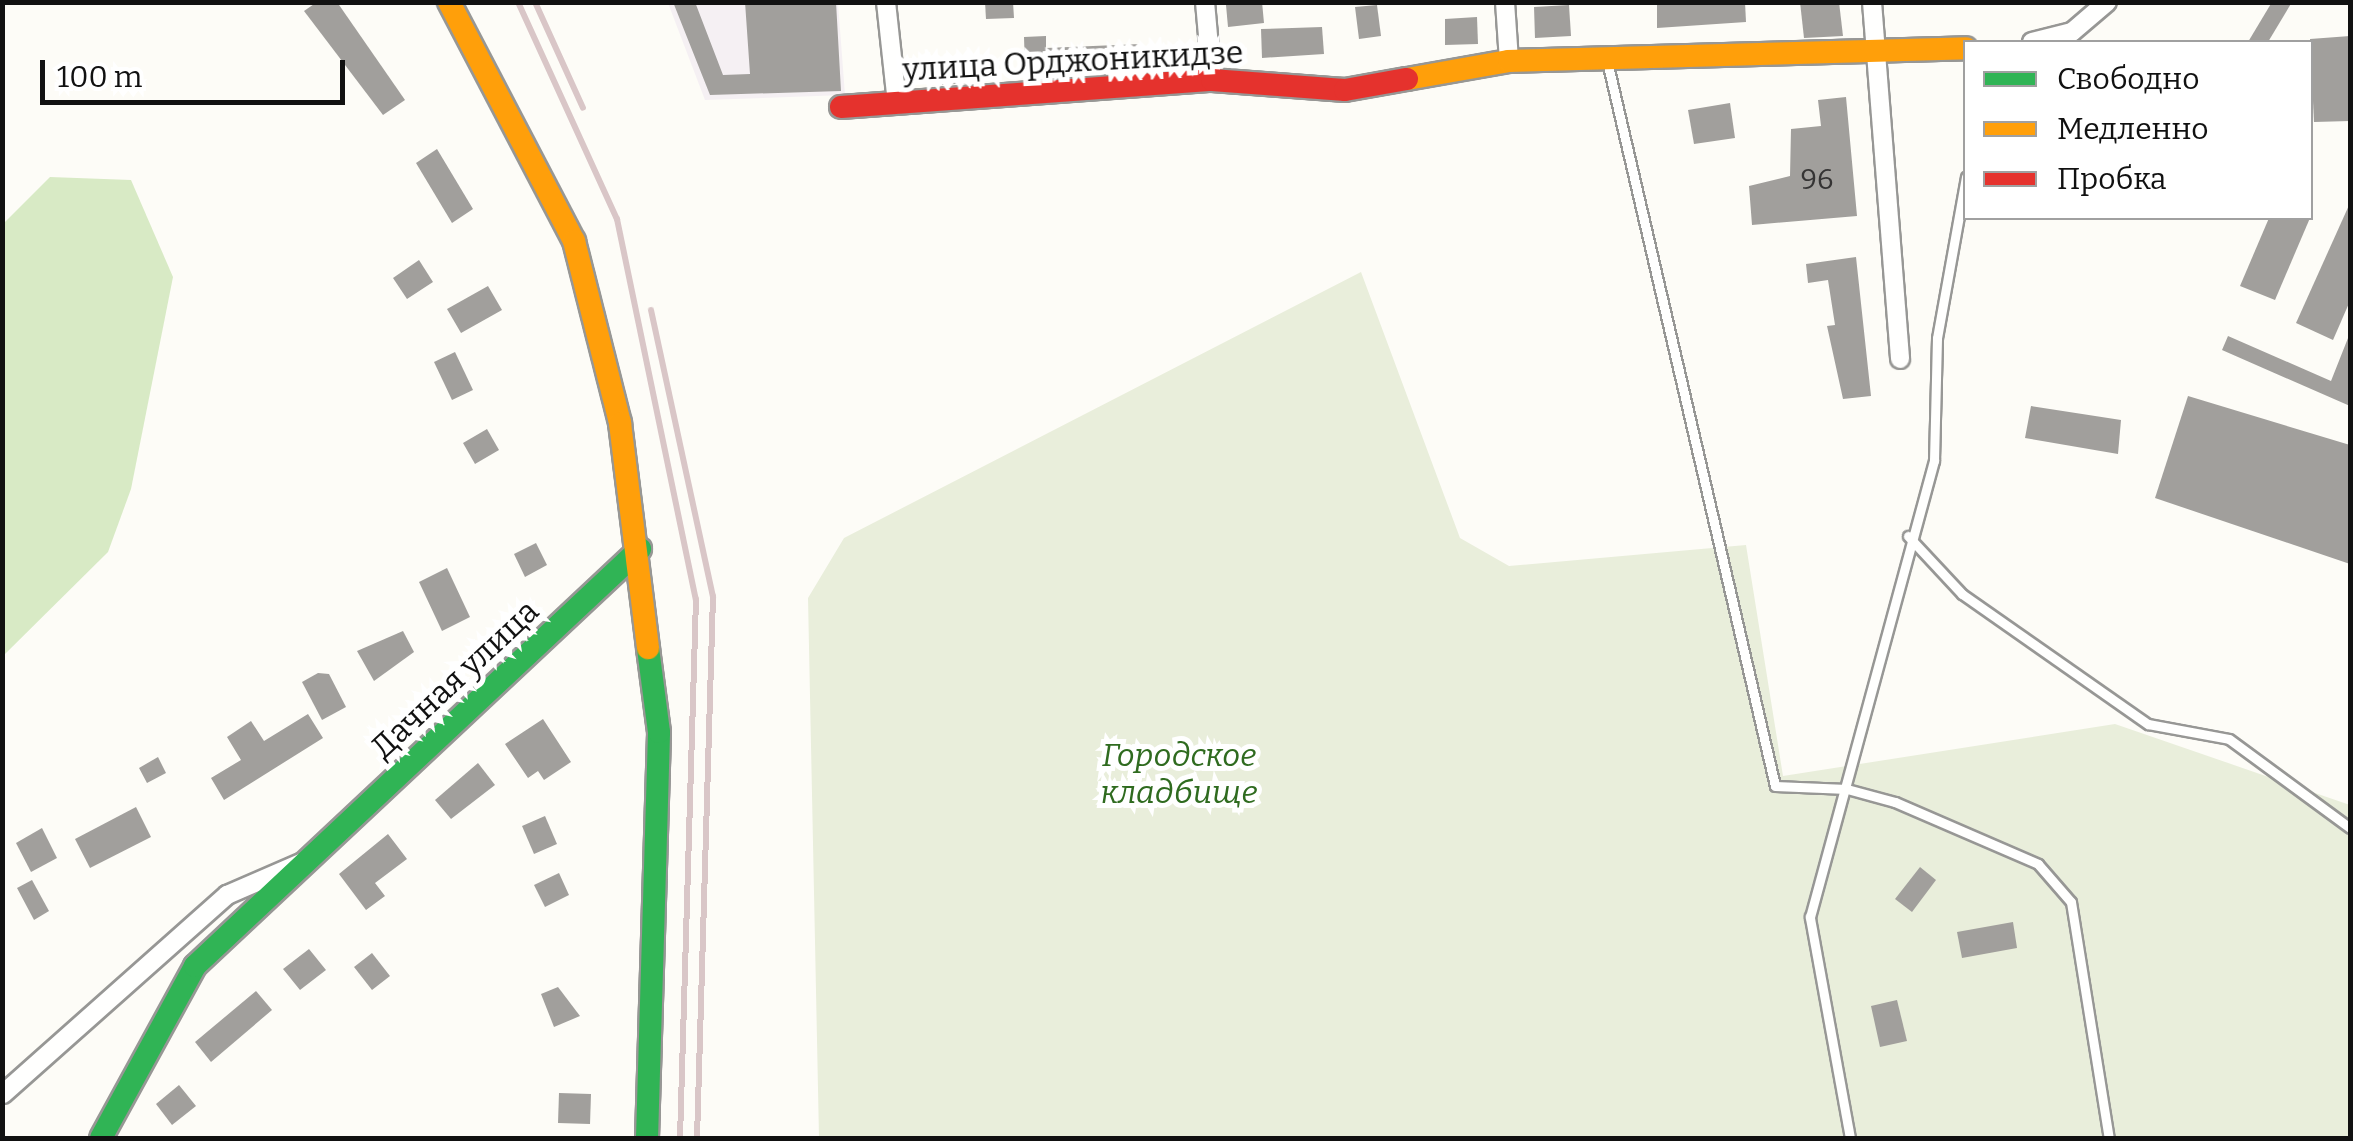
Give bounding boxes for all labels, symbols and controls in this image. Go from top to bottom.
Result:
street label: улица Орджоникидзе [902,33,1244,89]
scale bar [45,40,350,102]
legend [1963,40,2313,220]
text: 100 m [57,59,142,95]
text: Свободно [2057,61,2199,97]
text: Медленно [2057,111,2209,147]
text: Пробка [2057,161,2166,197]
house number: 96 [1801,163,1833,197]
street label: Дачная улица [363,592,547,766]
park label: Городское кладбище [1100,737,1258,812]

